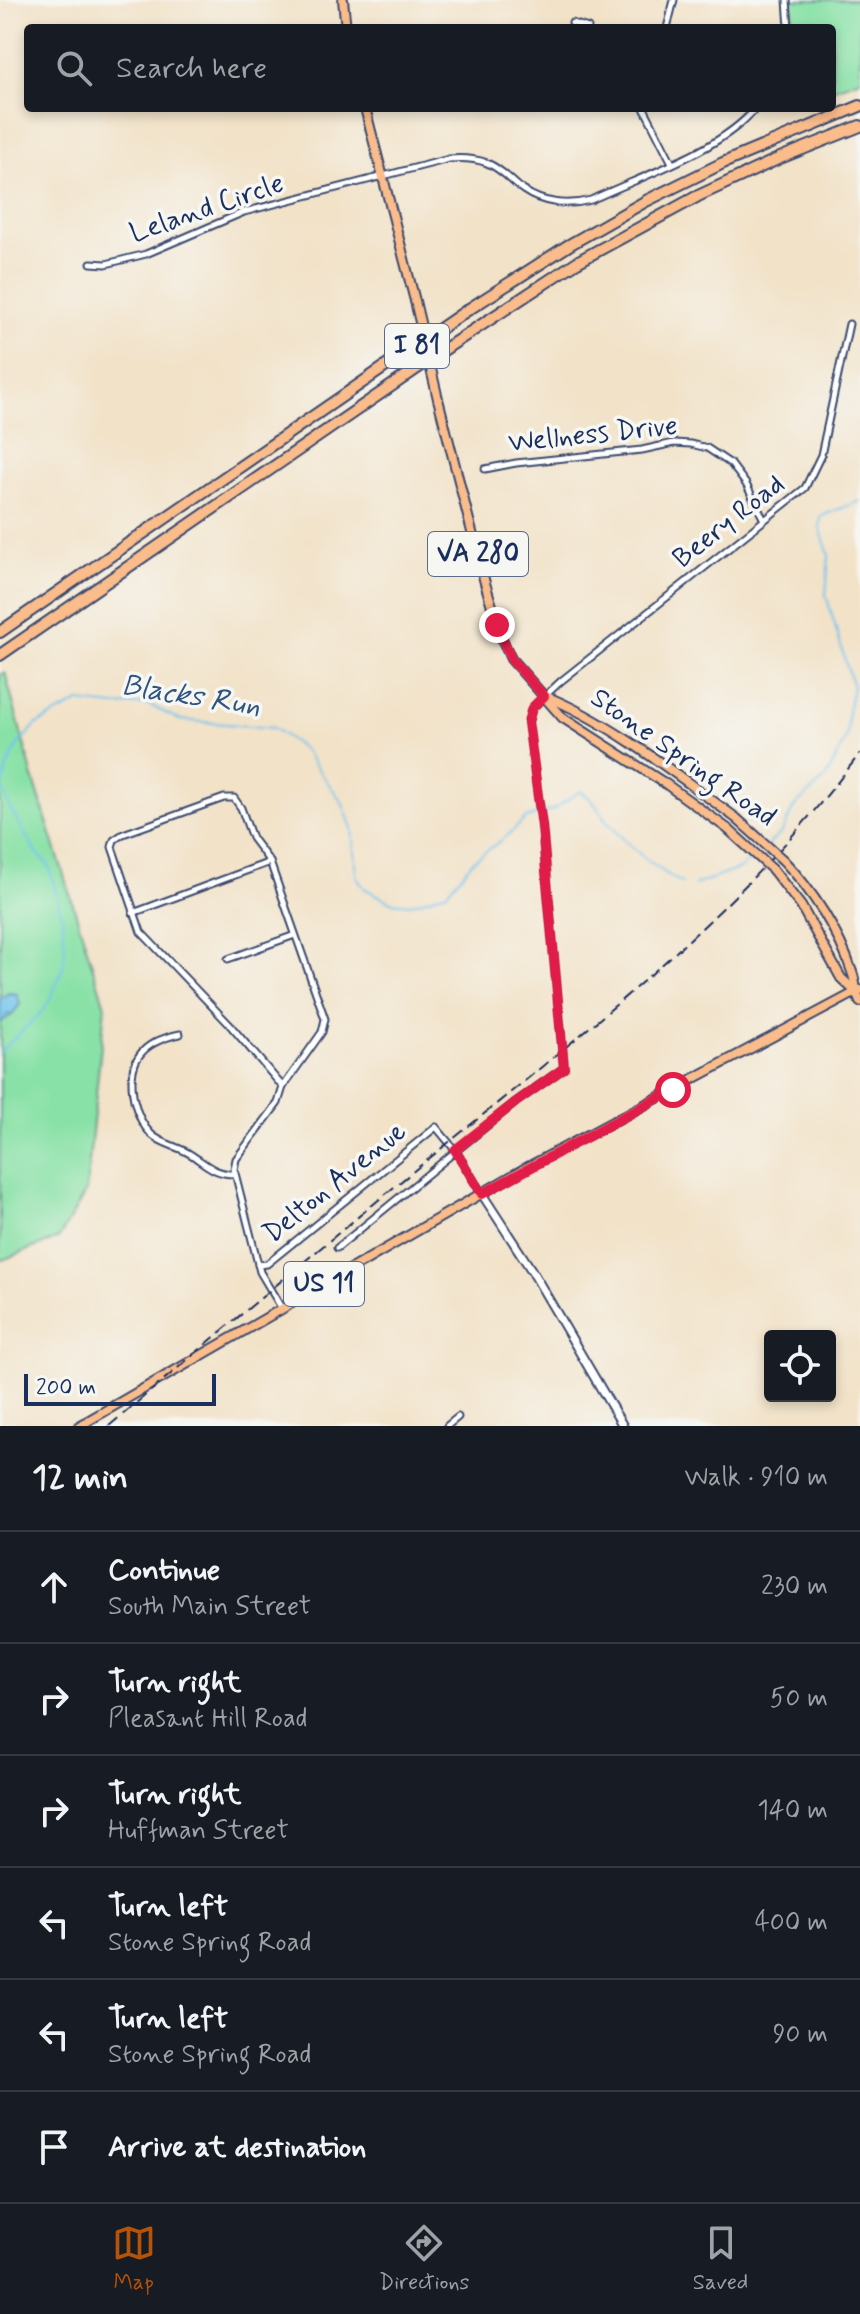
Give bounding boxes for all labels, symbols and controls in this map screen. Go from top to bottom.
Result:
search box [24,24,836,112]
icon: search [52,46,96,90]
text: Search here [116,49,267,88]
street label: Leland Circle [125,165,289,253]
road number: I 81 [385,324,449,368]
street label: Wellness Drive [507,408,679,462]
street label: Beery Road [665,467,793,577]
road number: VA 280 [428,532,528,576]
route end [479,607,515,643]
water label: Blacks Run [119,666,263,726]
street label: Stone Spring Road [581,680,783,838]
route start [655,1072,691,1108]
street label: Delton Avenue [256,1114,414,1252]
road number: US 11 [284,1262,364,1306]
map controls [764,1330,836,1402]
button: locate [764,1330,836,1402]
scale bar [24,1370,216,1406]
text: 200 m [36,1374,96,1402]
text: 12 min [32,1456,128,1501]
text: Walk · 910 m [685,1461,828,1495]
text: Continue [108,1551,220,1590]
icon: ahead [32,1565,76,1609]
text: 230 m [761,1570,828,1604]
text: South Main Street [108,1590,311,1624]
text: Turn right [108,1663,241,1702]
icon: right [32,1677,76,1721]
text: 50 m [770,1682,828,1716]
text: Pleasant Hill Road [108,1702,308,1736]
text: Turn right [108,1775,241,1814]
icon: right [32,1789,76,1833]
text: 140 m [757,1794,828,1828]
text: Huffman Street [108,1814,289,1848]
text: Turn left [108,1887,228,1926]
icon: left [32,1901,76,1945]
text: 400 m [755,1906,828,1940]
text: Stone Spring Road [108,1926,311,1960]
text: Turn left [108,1999,228,2038]
icon: left [32,2013,76,2057]
text: 90 m [773,2018,828,2052]
text: Stone Spring Road [108,2038,311,2072]
icon: arrive [32,2125,76,2169]
text: Arrive at destination [108,2128,366,2167]
tab: Map [112,2221,156,2297]
tab: Directions [379,2221,469,2297]
tab: Saved [693,2221,748,2297]

